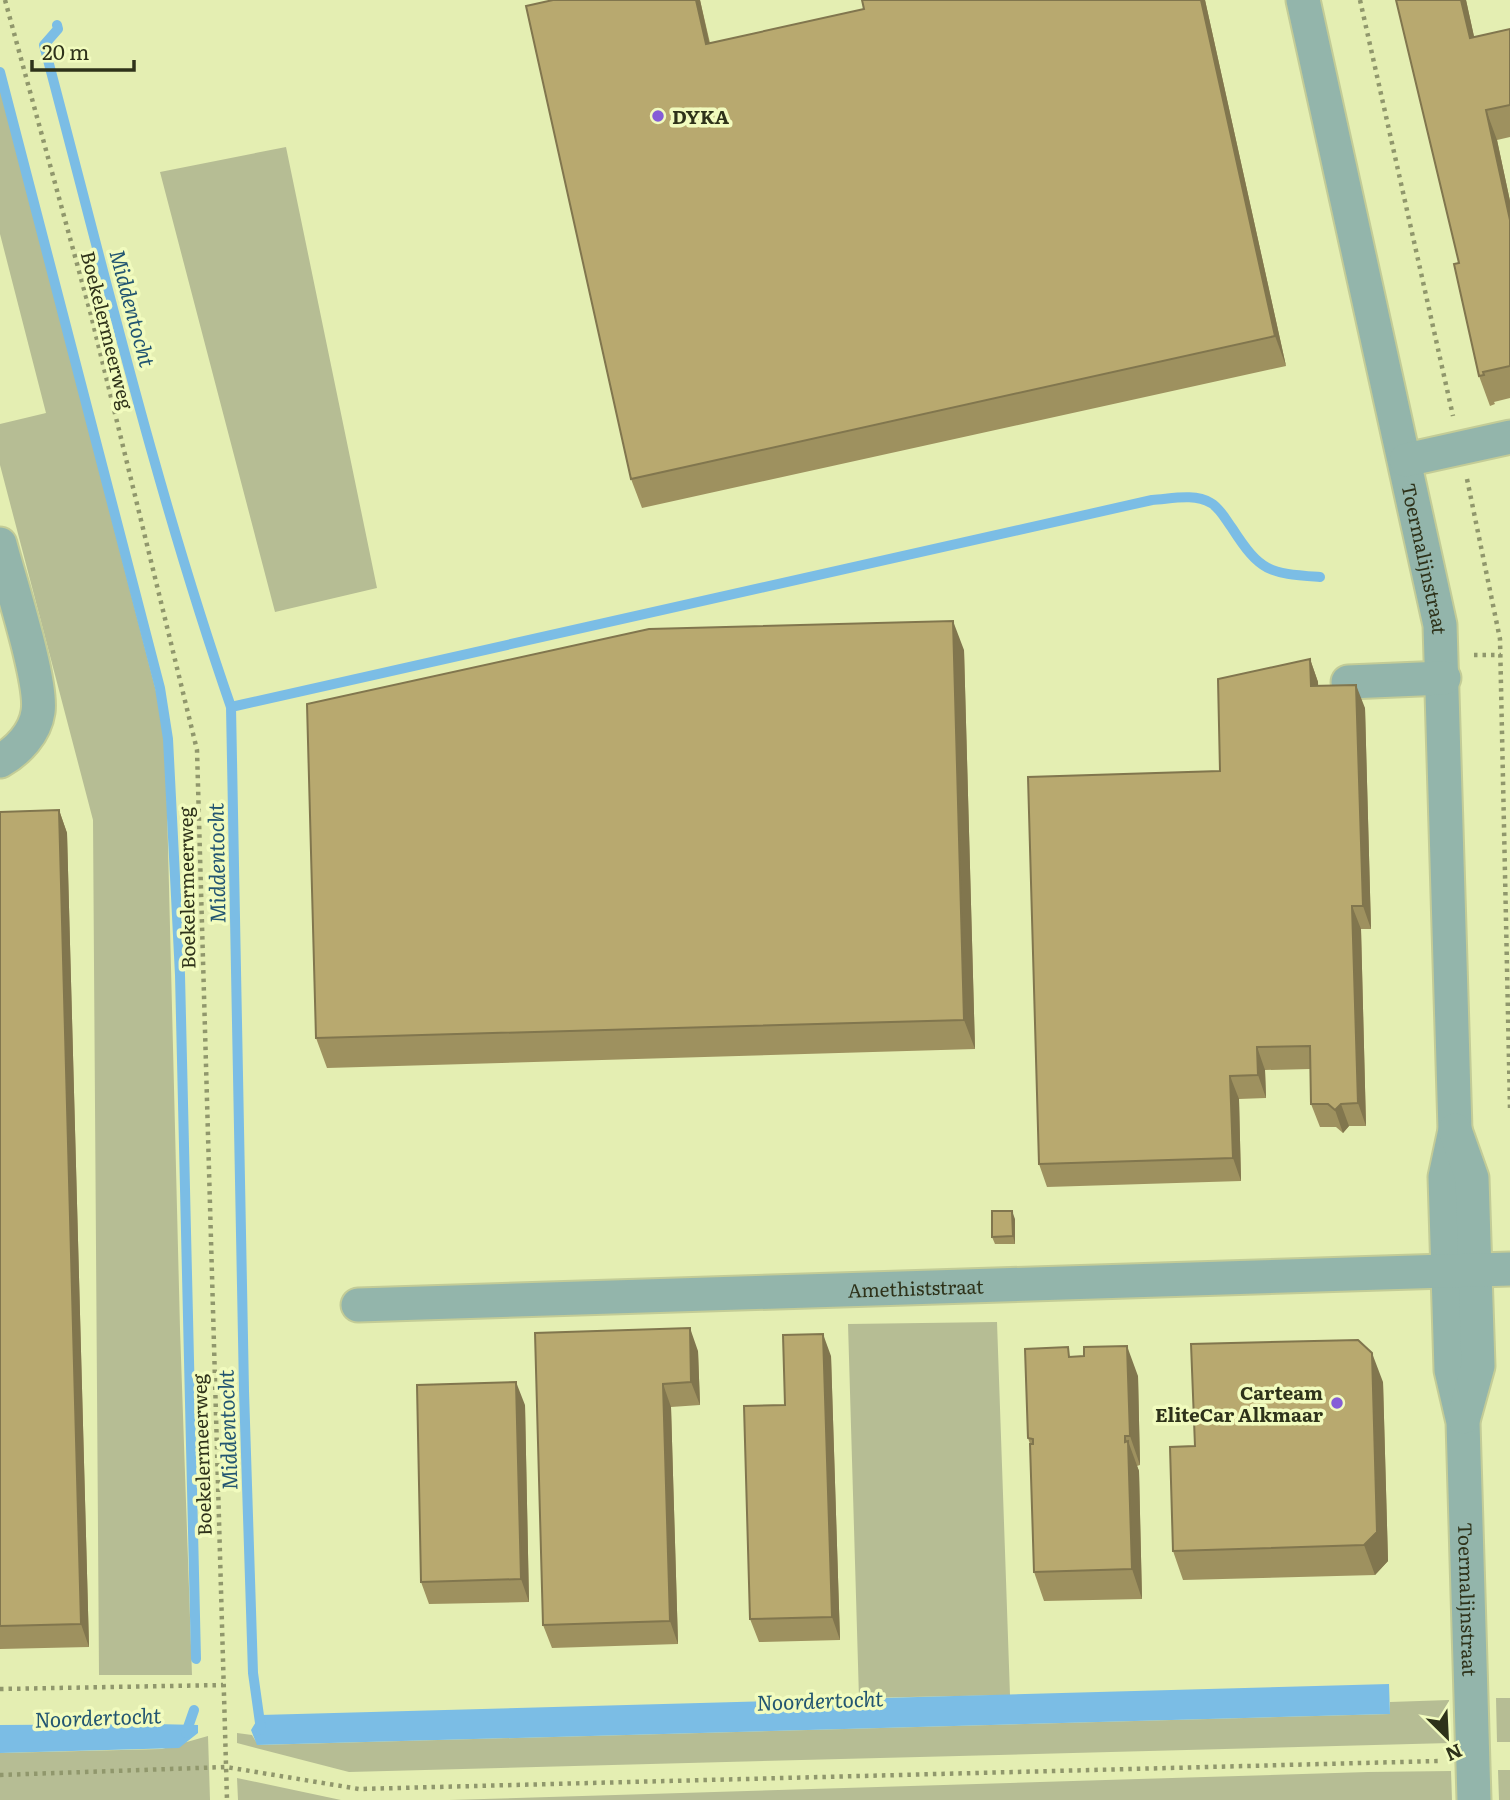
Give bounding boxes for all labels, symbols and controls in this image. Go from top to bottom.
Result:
scale bar [32,28,133,72]
text: 20 m [42,35,89,66]
place label: DYKA [672,102,730,130]
marker: DYKA [650,108,666,124]
water label: Middentocht [103,246,165,371]
street label: Boekelermeerweg [75,248,141,413]
street label: Toermalijnstraat [1395,480,1454,635]
water label: Middentocht [198,802,232,924]
street label: Boekelermeerweg [171,806,201,969]
street label: Amethiststraat [847,1271,984,1304]
water label: Middentocht [208,1369,244,1491]
street label: Boekelermeerweg [184,1373,218,1537]
place label: Carteam EliteCar Alkmaar [1155,1378,1324,1428]
marker: Carteam EliteCar Alkmaar [1329,1395,1345,1411]
street label: Toermalijnstraat [1452,1522,1484,1677]
water label: Noordertocht [756,1681,885,1717]
water label: Noordertocht [34,1698,163,1734]
north arrow [1412,1702,1482,1772]
text: N [1441,1737,1467,1769]

